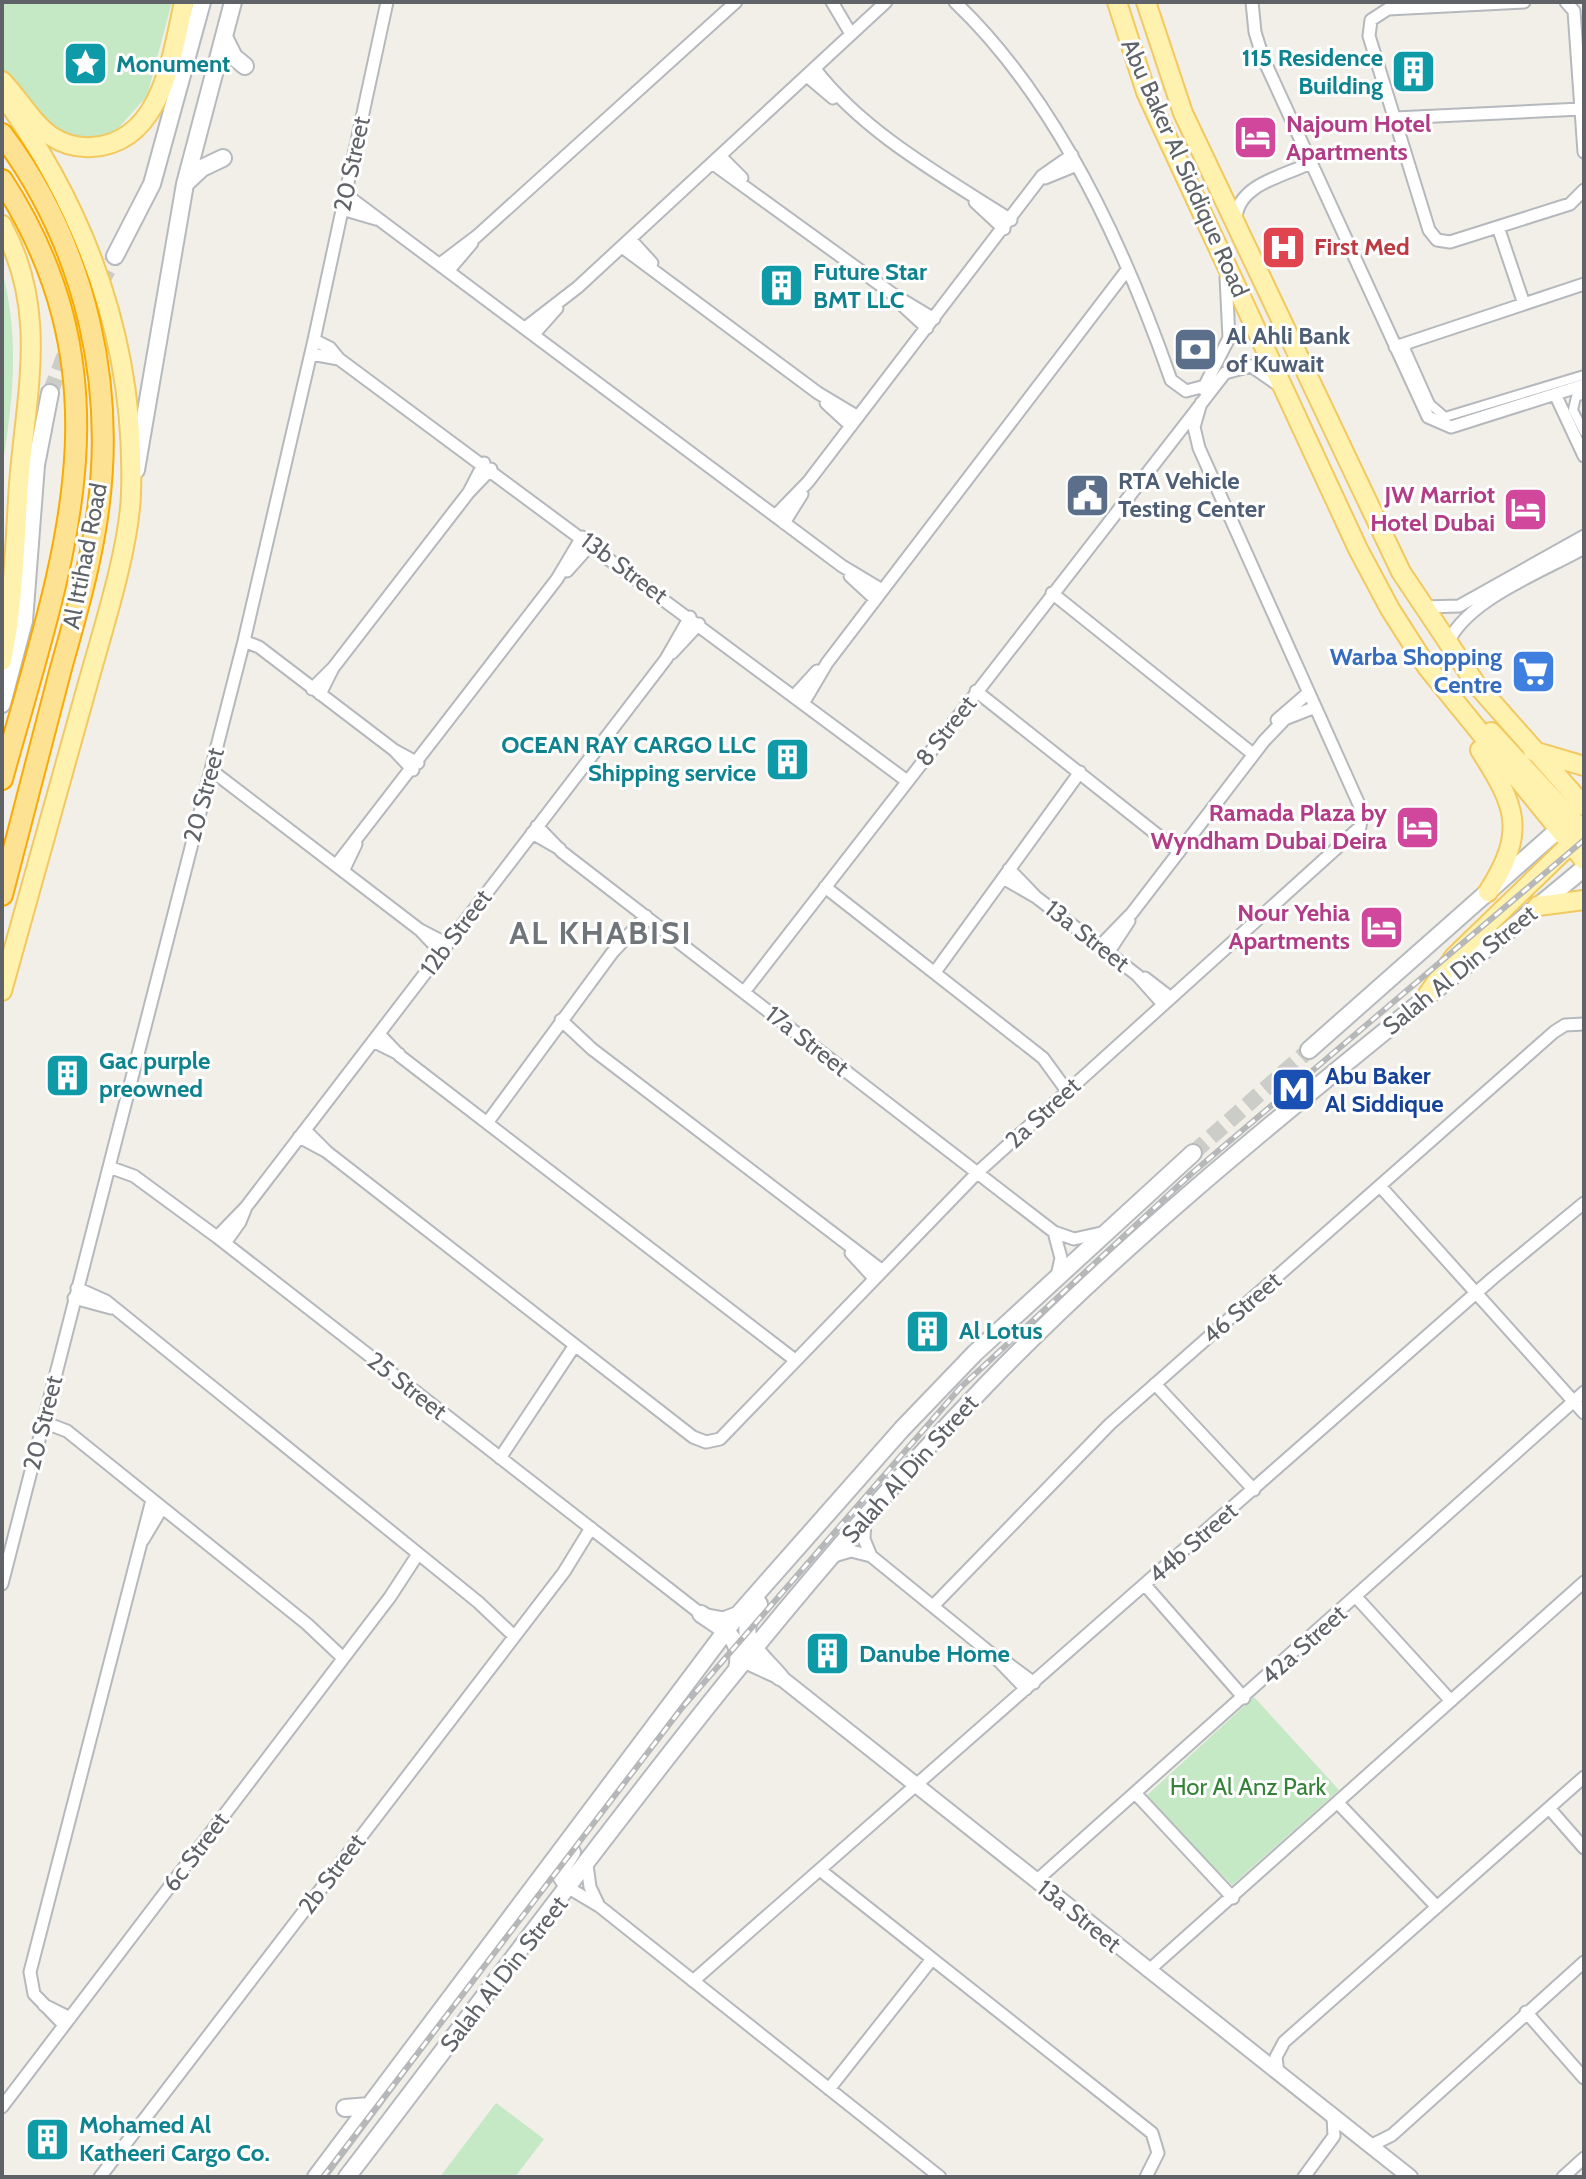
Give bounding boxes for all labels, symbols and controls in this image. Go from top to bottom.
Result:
street label: Abu Baker Al Siddique Road [1115,34,1256,301]
place icon: Monument [61,40,109,88]
place label: 115 Residence Building [1242,43,1383,100]
building icon: 115 Residence Building [1390,48,1438,96]
place label: Monument [116,49,230,78]
place label: Najoum Hotel Apartments [1286,109,1431,166]
street label: 20 Street [327,114,376,214]
hotel icon: Najoum Hotel Apartments [1231,114,1279,162]
hospital icon: First Med [1259,223,1307,271]
place label: First Med [1314,232,1410,261]
place label: Future Star BMT LLC [813,257,927,314]
building icon: Future Star BMT LLC [758,262,806,310]
place label: Al Ahli Bank of Kuwait [1226,321,1350,378]
bank icon: Al Ahli Bank of Kuwait [1171,326,1219,374]
place label: RTA Vehicle Testing Center [1118,466,1265,523]
public building icon: RTA Vehicle Testing Center [1063,471,1111,519]
street label: Al Ittihad Road [56,480,113,631]
place label: JW Marriot Hotel Dubai [1370,480,1495,537]
hotel icon: JW Marriot Hotel Dubai [1502,485,1550,533]
street label: 13b Street [575,526,673,610]
place label: Warba Shopping Centre [1330,642,1502,699]
supermarket icon: Warba Shopping Centre [1509,647,1557,695]
street label: 8 Street [909,690,982,772]
place label: OCEAN RAY CARGO LLC Shipping service [501,730,756,787]
building icon: OCEAN RAY CARGO LLC Shipping service [763,735,811,783]
street label: 20 Street [177,745,230,845]
place label: Ramada Plaza by Wyndham Dubai Deira [1151,798,1387,855]
hotel icon: Ramada Plaza by Wyndham Dubai Deira [1394,803,1442,851]
street label: 12b Street [414,884,498,982]
street label: 13a Street [1039,894,1135,978]
place label: Nour Yehia Apartments [1228,898,1350,955]
street label: Salah Al Din Street [1377,899,1543,1041]
hotel icon: Nour Yehia Apartments [1357,903,1405,951]
district label: AL KHABISI [509,913,693,952]
street label: 17a Street [760,999,855,1082]
place label: Gac purple preowned [99,1046,210,1103]
building icon: Gac purple preowned [44,1051,92,1099]
place label: Abu Baker Al Siddique [1325,1061,1444,1118]
metro station icon: Abu Baker Al Siddique [1270,1066,1318,1114]
street label: 2a Street [999,1071,1086,1154]
street label: 46 Street [1196,1266,1287,1350]
building icon: Al Lotus [904,1307,952,1355]
place label: Al Lotus [959,1316,1043,1345]
street label: 25 Street [362,1346,453,1426]
street label: 20 Street [17,1373,68,1473]
street label: Salah Al Din Street [835,1388,984,1549]
street label: 44b Street [1142,1496,1243,1589]
street label: 42a Street [1255,1599,1352,1691]
building icon: Danube Home [804,1630,852,1678]
place label: Danube Home [859,1639,1010,1668]
park label: Hor Al Anz Park [1170,1772,1327,1801]
street label: 6c Street [156,1806,235,1897]
street label: 2b Street [292,1828,371,1920]
street label: 13a Street [1032,1873,1127,1958]
street label: Salah Al Din Street [434,1890,573,2057]
place label: Mohamed Al Katheeri Cargo Co. [79,2110,270,2167]
building icon: Mohamed Al Katheeri Cargo Co. [24,2115,72,2163]

